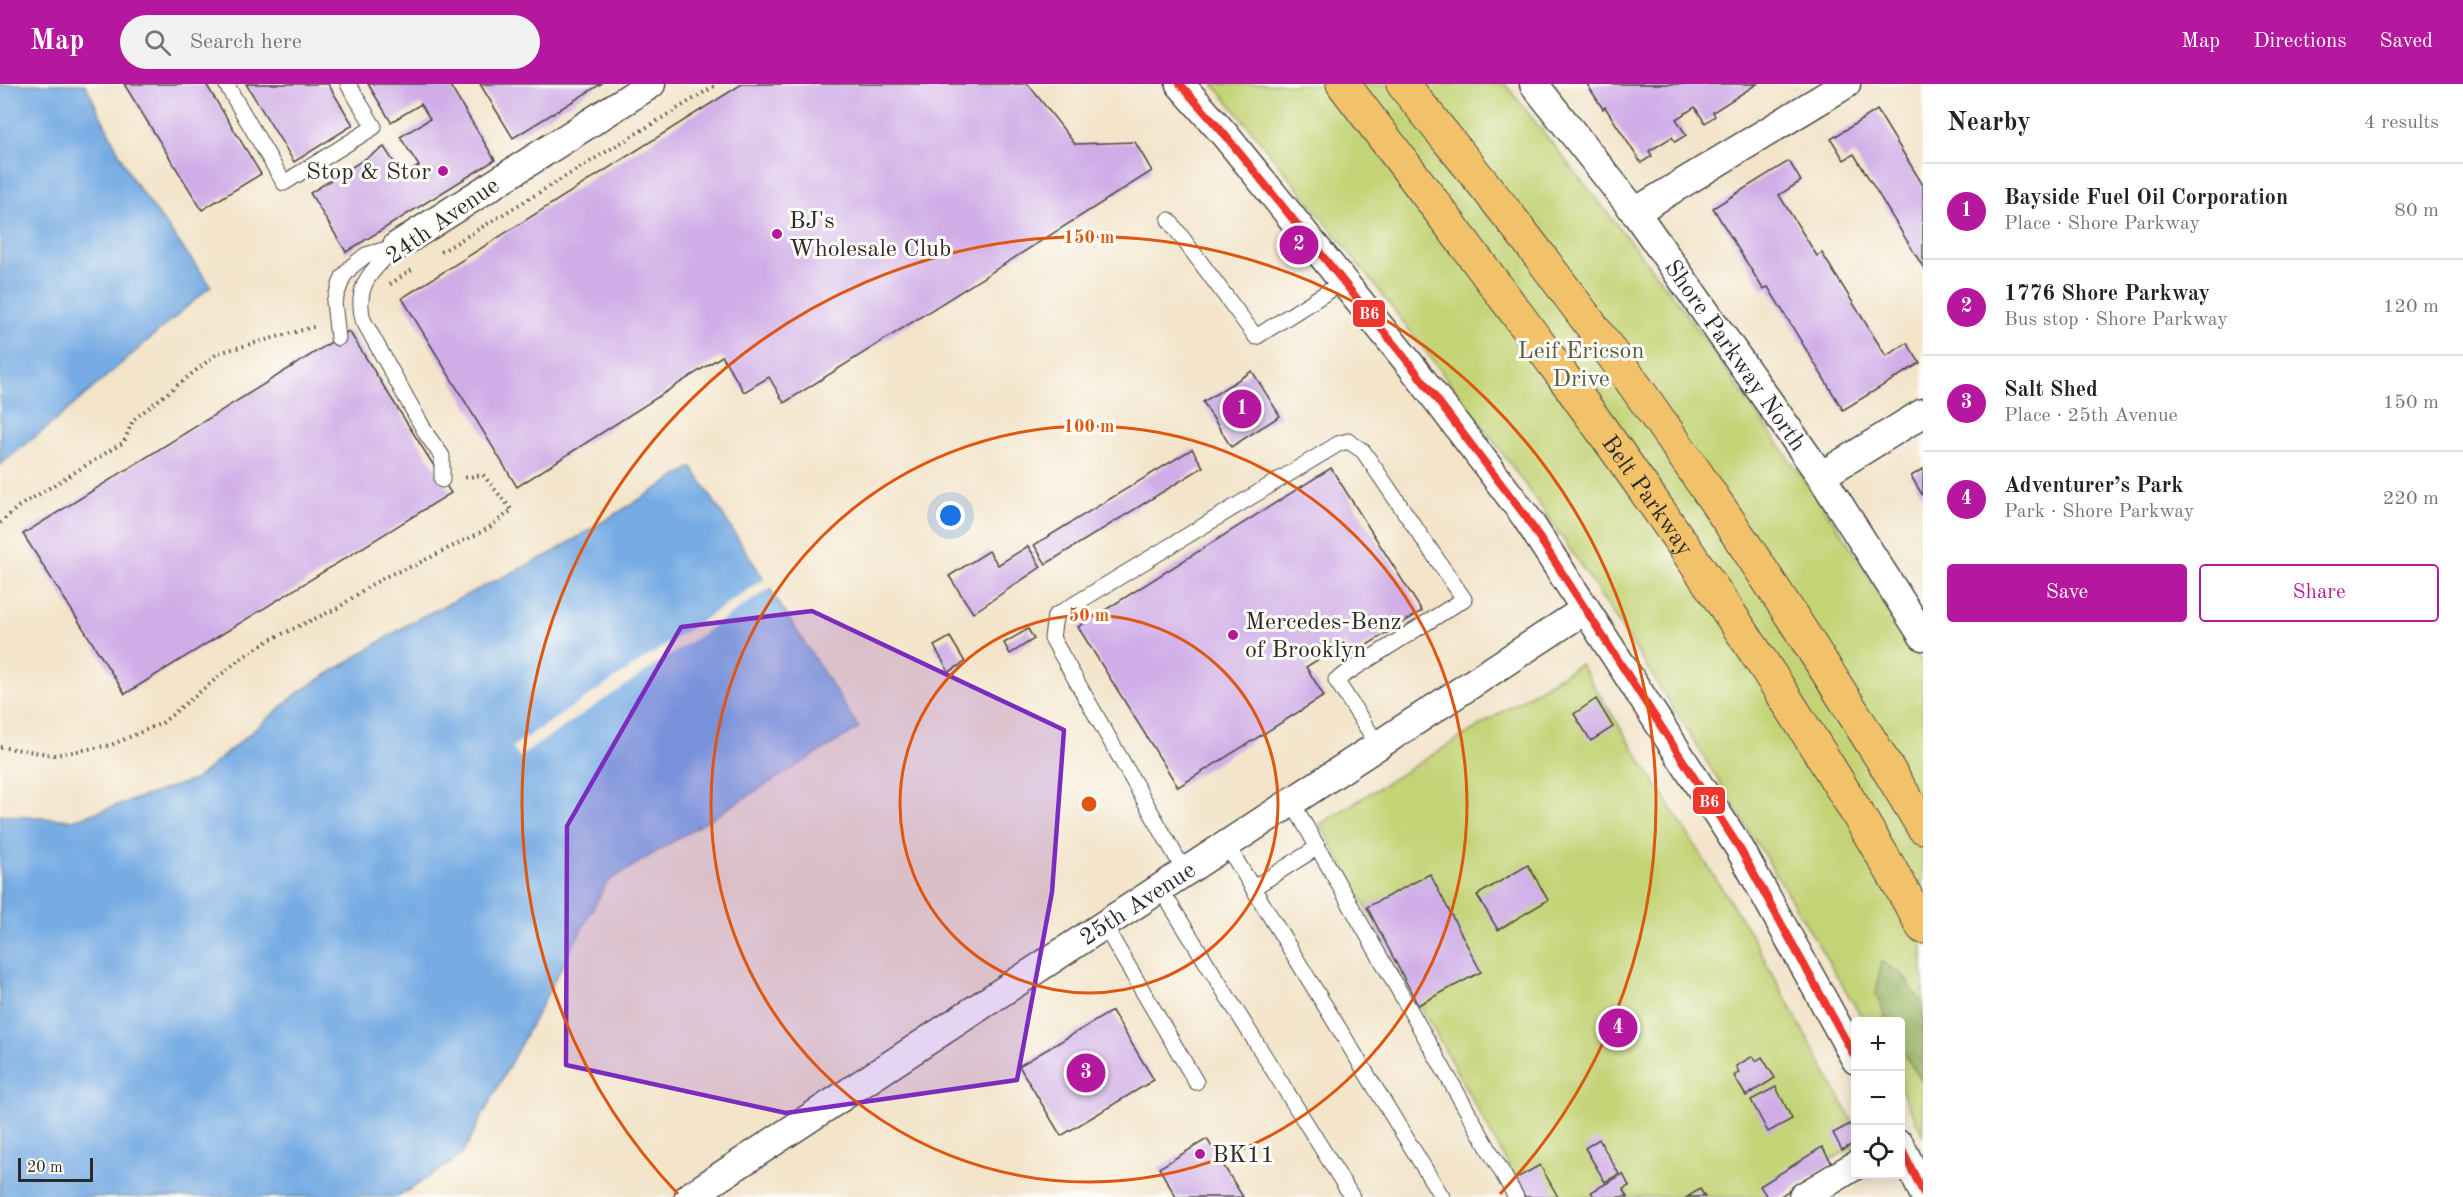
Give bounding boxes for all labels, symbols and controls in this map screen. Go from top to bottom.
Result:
search box [120,15,540,69]
icon: search [141,26,174,59]
text: Map [30,28,84,56]
text: Search here [189,31,302,53]
text: Map [2181,31,2220,52]
text: Directions [2253,31,2347,52]
text: Saved [2380,31,2433,52]
text: Nearby [1947,110,2031,136]
text: 4 results [2364,113,2439,133]
place label: Stop & Stor [306,161,431,185]
marker: Stop & Stor [436,164,450,178]
street label: 24th Avenue [382,174,504,269]
text: Bayside Fuel Oil Corporation [2004,187,2288,209]
text: 1 [1961,201,1972,221]
text: 80 m [2394,201,2439,221]
place label: BJ's Wholesale Club [789,210,951,262]
text: Place · Shore Parkway [2004,214,2200,234]
pin: 2 [1280,222,1318,268]
marker: BJ's Wholesale Club [770,227,784,241]
text: 150 m [1064,229,1114,247]
street label: Shore Parkway North [1659,256,1809,456]
text: 1776 Shore Parkway [2004,283,2210,305]
text: 2 [1961,297,1972,317]
text: 120 m [2383,297,2439,317]
line badge: B6 [1352,299,1386,328]
text: B6 [1359,307,1379,323]
text: Bus stop · Shore Parkway [2004,310,2228,330]
park label: Leif Ericson Drive [1518,340,1644,392]
text: Salt Shed [2004,379,2098,401]
pin: 1 [1222,386,1262,432]
text: 3 [1961,393,1972,413]
text: 150 m [2383,393,2439,413]
text: Place · 25th Avenue [2004,406,2178,426]
text: 100 m [1064,418,1114,436]
street label: Belt Parkway [1596,432,1697,561]
text: Adventurer’s Park [2004,475,2184,497]
text: 4 [1961,489,1972,509]
text: 220 m [2383,489,2439,509]
your location [936,501,965,530]
text: Park · Shore Parkway [2004,502,2194,522]
button: Save [1947,564,2187,622]
button: Share [2199,564,2439,622]
text: 50 m [1069,607,1109,625]
place label: Mercedes-Benz of Brooklyn [1245,611,1401,663]
marker: Mercedes-Benz of Brooklyn [1226,628,1240,642]
line badge: B6 [1692,786,1726,815]
centre of rings [1079,794,1099,814]
text: B6 [1699,795,1719,811]
street label: 25th Avenue [1076,859,1200,951]
pin: 4 [1598,1006,1638,1050]
map controls [1851,1017,1905,1179]
button: + [1851,1017,1905,1071]
pin: 3 [1066,1050,1106,1096]
button: − [1851,1071,1905,1125]
button: locate [1851,1125,1905,1179]
place label: BK11 [1212,1144,1275,1168]
marker: BK11 [1193,1147,1207,1161]
scale bar [18,1155,93,1182]
text: 20 m [27,1160,63,1176]

